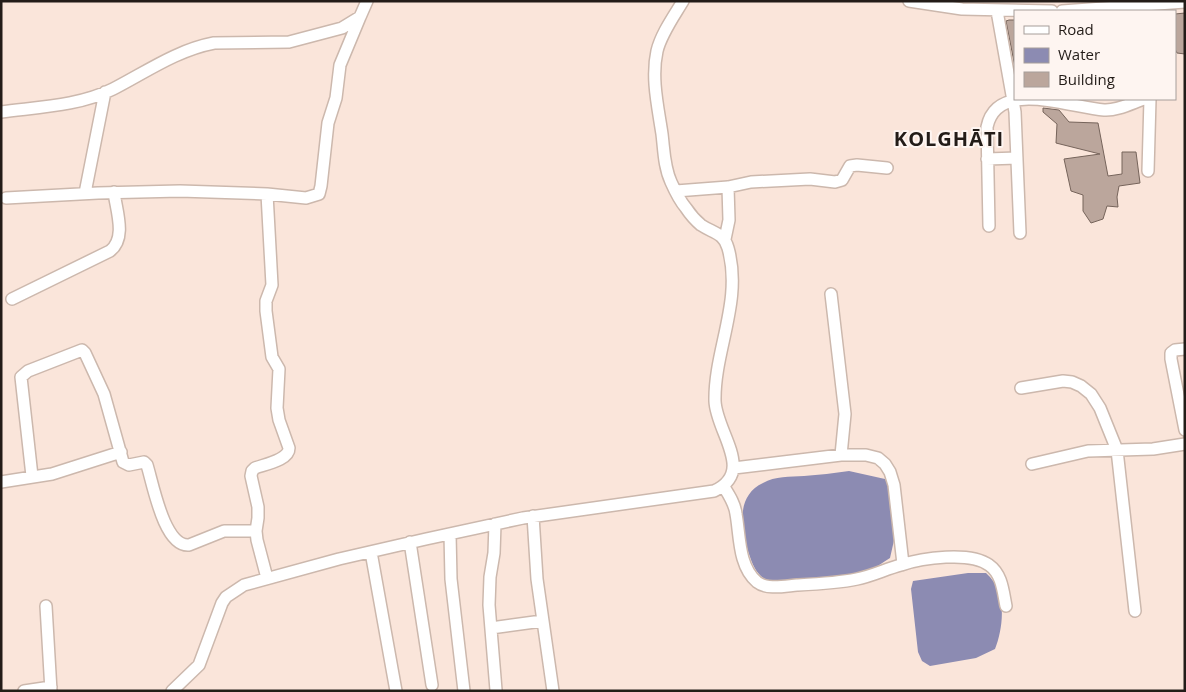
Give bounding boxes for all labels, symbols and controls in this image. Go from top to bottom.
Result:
legend [1014,10,1176,100]
text: Road [1058,19,1094,39]
text: Water [1058,44,1100,64]
text: Building [1058,69,1115,89]
district label: KOLGHĀTI [894,125,1004,152]

